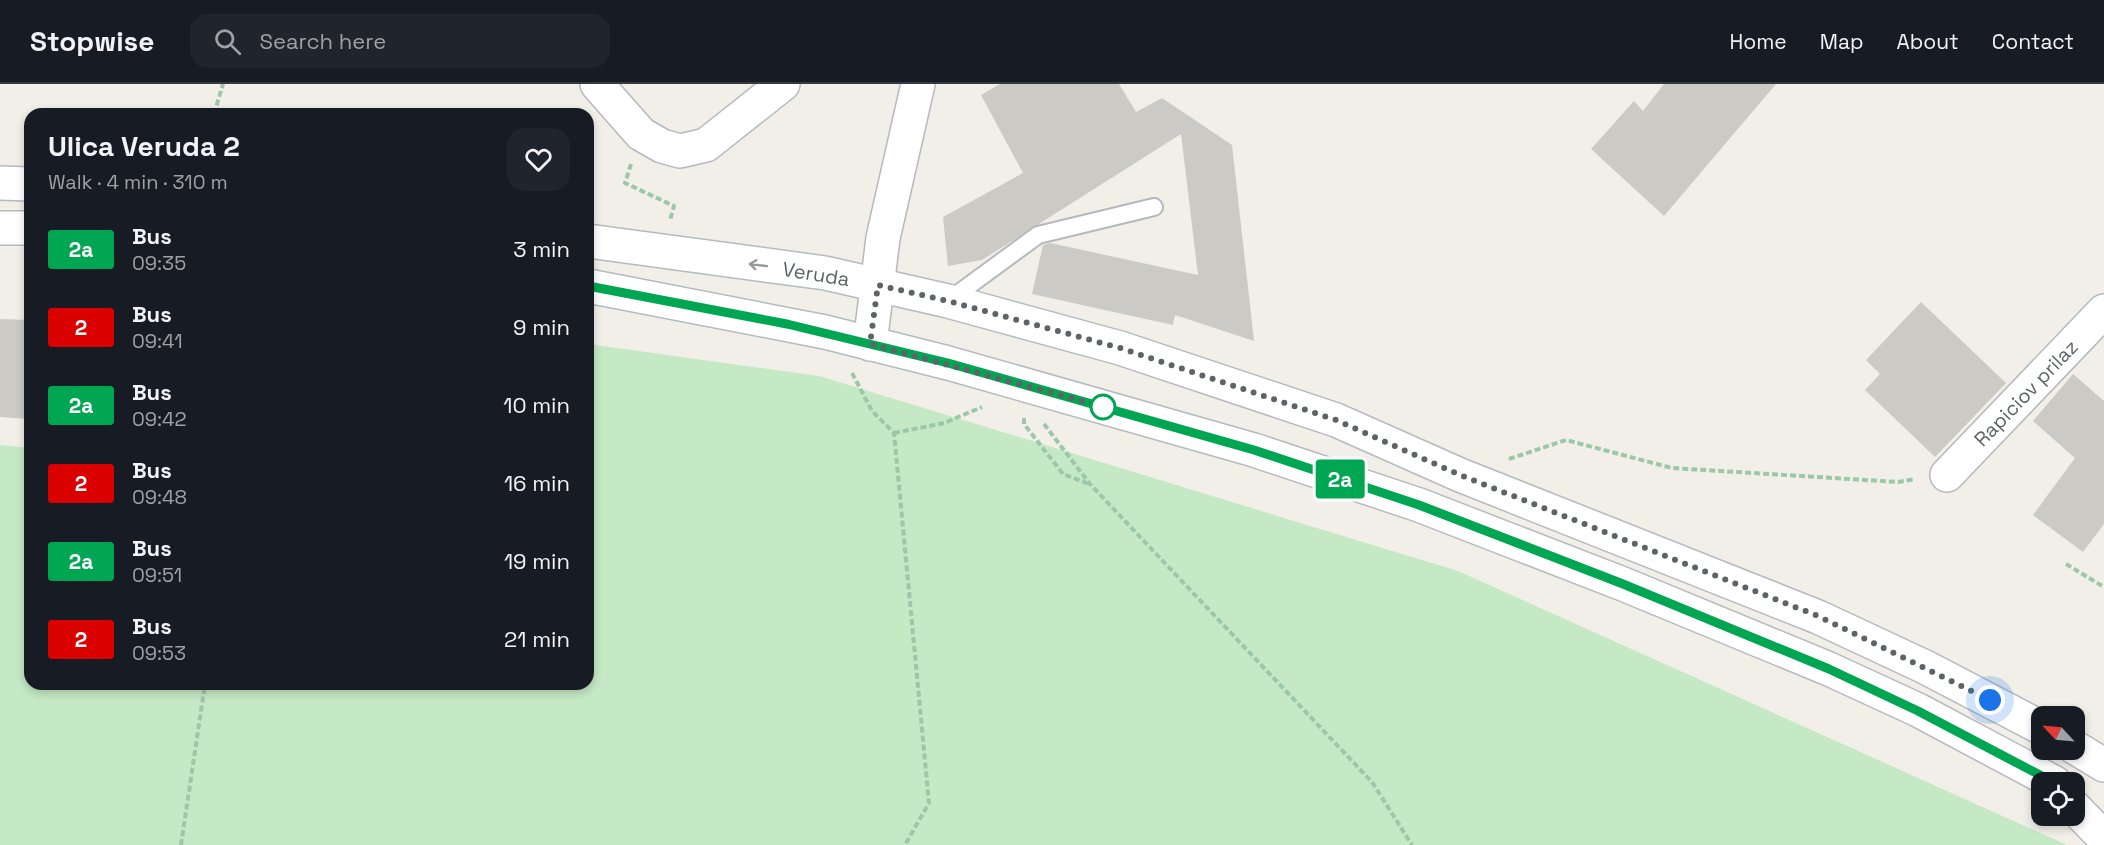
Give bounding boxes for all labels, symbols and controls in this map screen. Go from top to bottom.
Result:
search box [190,14,610,68]
text: Stopwise [30,23,154,59]
icon: search [211,25,244,58]
text: Search here [259,27,386,55]
text: Home [1729,28,1787,55]
text: Map [1820,28,1864,55]
text: About [1897,28,1959,55]
text: Contact [1992,28,2074,55]
text: Ulica Veruda 2 [48,128,240,164]
button: heart [507,128,570,191]
text: Walk · 4 min · 310 m [48,169,228,195]
text: Bus [132,222,172,250]
text: 3 min [513,235,570,263]
text: 2a [69,236,93,263]
text: 09:35 [132,250,186,276]
street label: Veruda [781,256,851,292]
one-way arrow [749,259,769,270]
text: Bus [132,300,172,328]
text: 9 min [513,313,570,341]
text: 2 [75,314,87,341]
text: 09:41 [132,328,183,354]
street label: Rapiciov prilaz [1968,334,2084,452]
text: Bus [132,378,172,406]
text: 10 min [503,391,570,419]
text: 2a [69,392,93,419]
unlabelled marker [1090,394,1116,420]
text: 09:42 [132,406,187,432]
text: Bus [132,456,172,484]
line badge: 2a [1313,460,1367,498]
text: 2a [1328,466,1352,493]
text: 16 min [504,469,570,497]
text: 2 [75,470,87,497]
text: 09:48 [132,484,187,510]
text: Bus [132,534,172,562]
text: 19 min [504,547,570,575]
text: 2a [69,548,93,575]
text: 09:51 [132,562,182,588]
text: Bus [132,612,172,640]
text: 21 min [504,625,570,653]
text: 2 [75,626,87,653]
text: 09:53 [132,640,186,666]
your location [1975,685,2005,715]
north arrow [2031,706,2085,760]
map controls [2031,706,2085,826]
button: locate [2031,772,2085,826]

